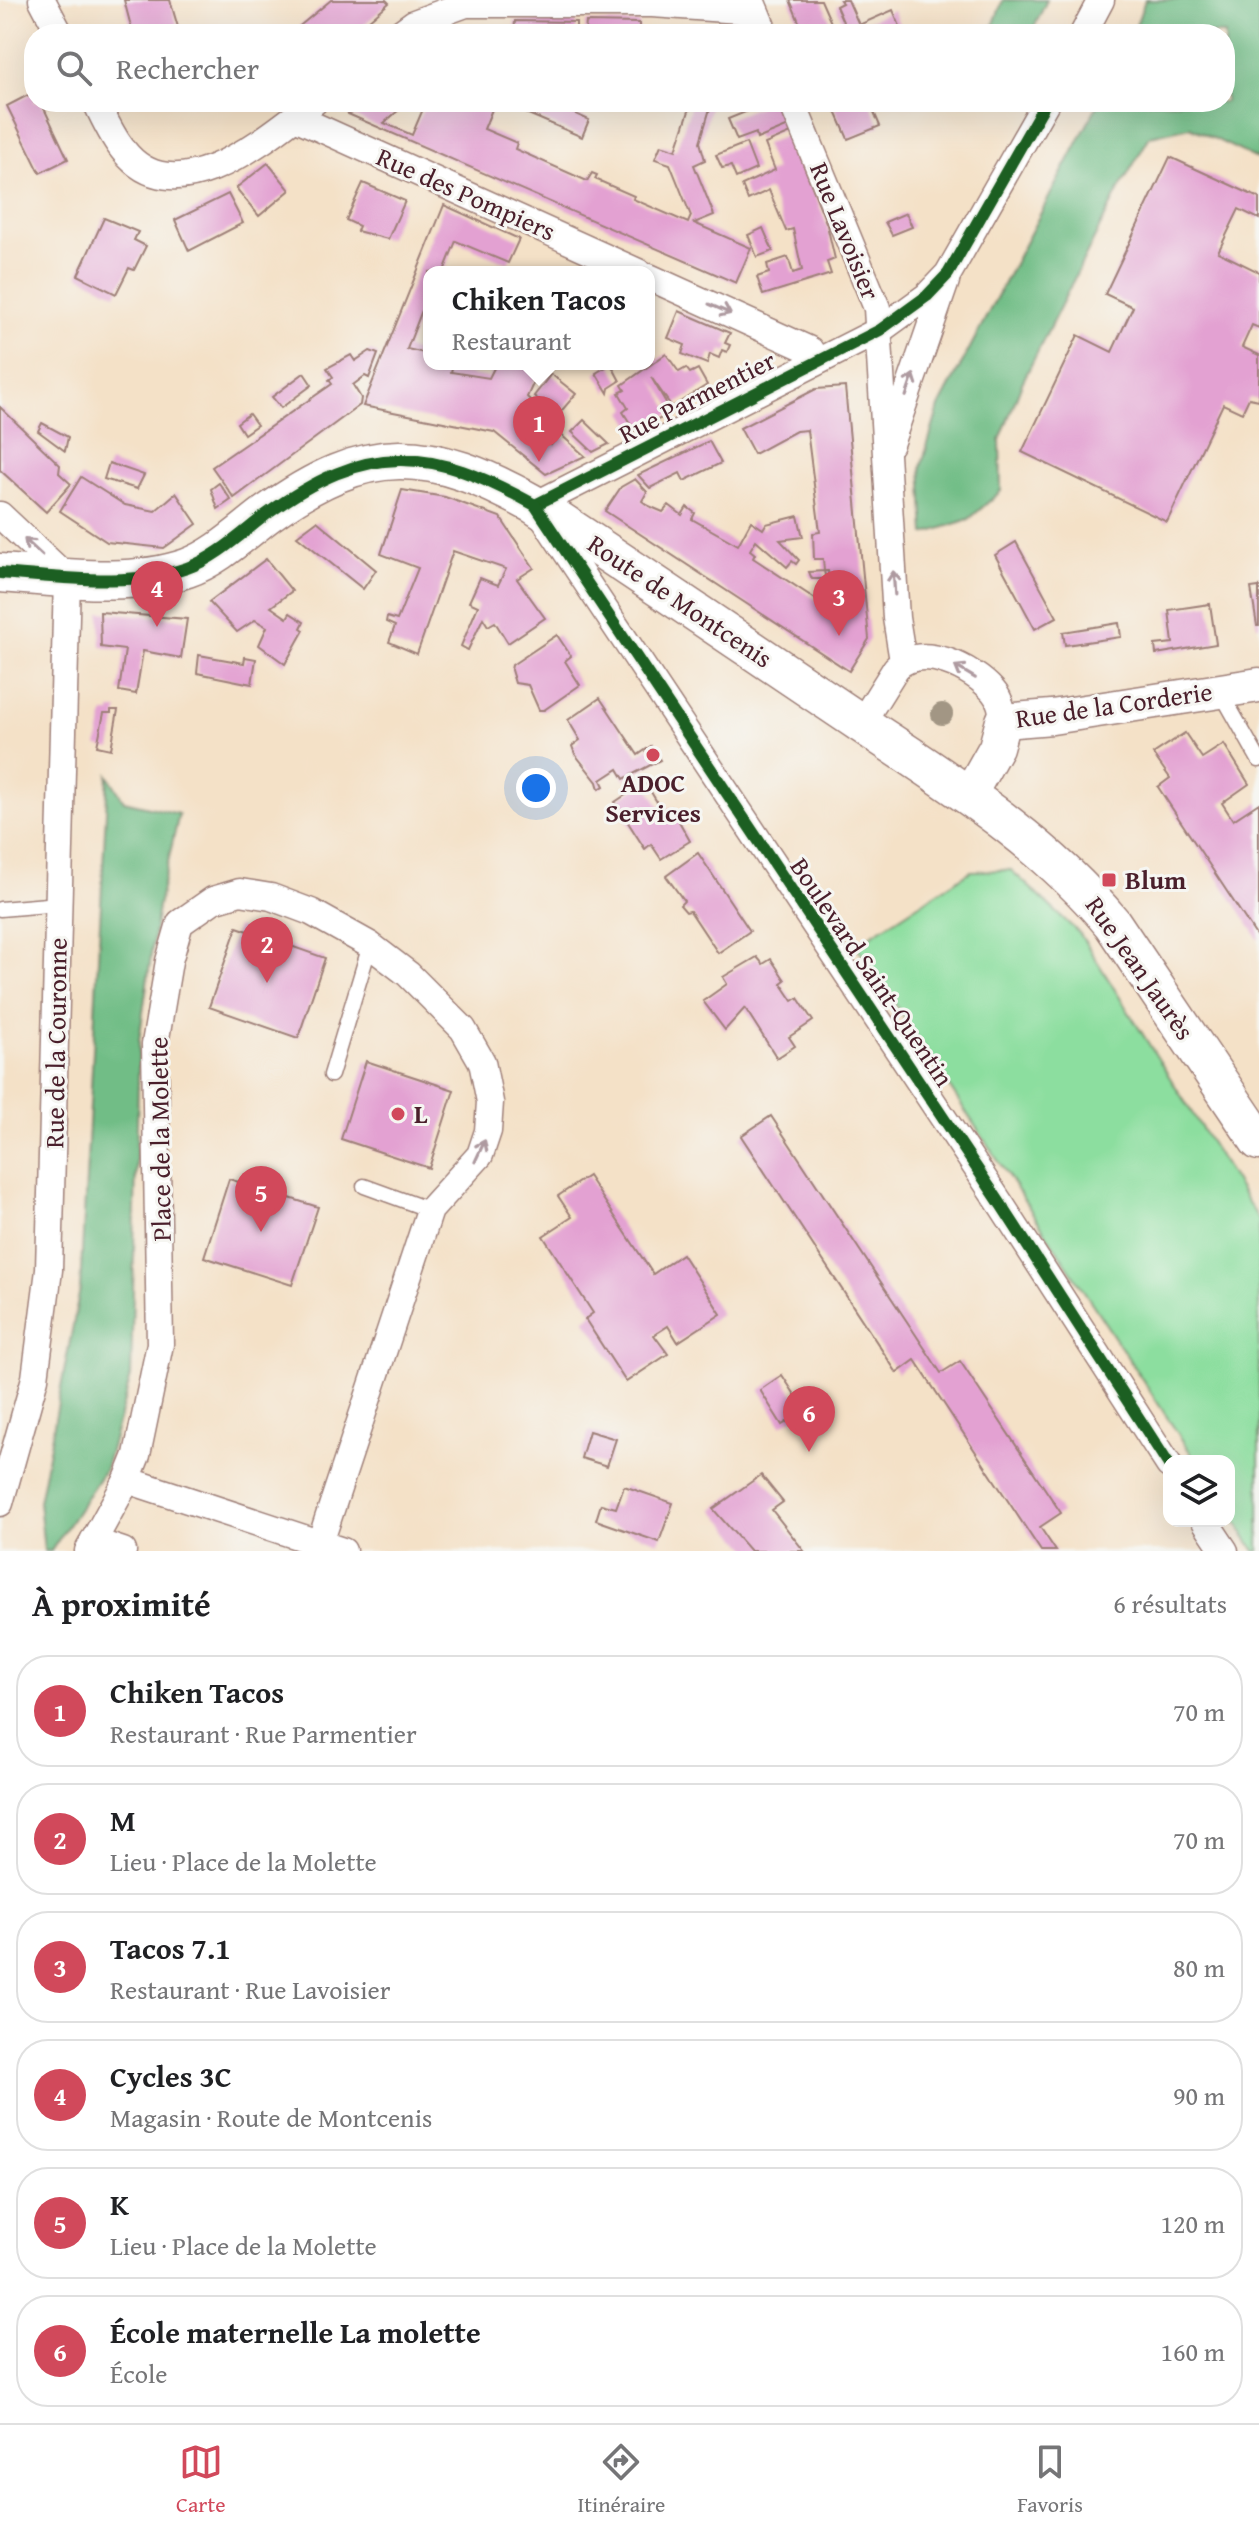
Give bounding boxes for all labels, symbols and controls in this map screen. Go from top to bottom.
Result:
search box [24,24,1235,112]
icon: search [52,46,96,90]
text: Rechercher [116,46,259,90]
street label: Rue des Pompiers [371,137,562,250]
street label: Rue Lavoisier [800,156,891,306]
popup [423,266,655,370]
text: Chiken Tacos [452,277,626,321]
one-way arrow [708,302,732,317]
text: Restaurant [452,321,572,360]
street label: Rue Parmentier [612,340,782,453]
one-way arrow [904,373,919,398]
pin: 1 [513,396,565,462]
street label: Route de Montcenis [580,524,781,677]
one-way arrow [24,538,44,556]
pin: 4 [131,561,183,627]
pin: 3 [813,570,865,636]
one-way arrow [886,571,901,597]
one-way arrow [954,664,977,680]
street label: Rue de la Corderie [1013,671,1215,738]
marker: ADOC Services [644,746,662,764]
place label: ADOC Services [605,763,701,832]
your location [516,768,556,808]
street label: Boulevard Saint-Quentin [781,849,964,1094]
place label: Blum [1125,860,1187,899]
marker: Blum [1100,871,1118,889]
street label: Rue Jean Jaurès [1076,888,1204,1048]
pin: 2 [241,917,293,983]
street label: Rue de la Couronne [34,937,77,1149]
street label: Place de la Molette [138,1036,181,1242]
place label: L [414,1094,428,1133]
marker: L [389,1105,407,1123]
one-way arrow [473,1139,488,1164]
pin: 5 [235,1166,287,1232]
pin: 6 [783,1386,835,1452]
map controls [1163,1455,1235,1527]
button: layers [1163,1455,1235,1527]
text: À proximité [32,1579,211,1628]
text: 6 résultats [1113,1584,1227,1623]
text: Chiken Tacos [110,1670,284,1714]
text: 1 [53,1692,67,1731]
text: 70 m [1173,1692,1225,1731]
text: Restaurant · Rue Parmentier [110,1714,417,1753]
text: M [110,1798,136,1842]
text: 2 [53,1820,67,1859]
text: 70 m [1173,1820,1225,1859]
text: Lieu · Place de la Molette [110,1842,377,1881]
text: Tacos 7.1 [110,1926,231,1970]
text: 3 [53,1948,67,1987]
text: 80 m [1173,1948,1225,1987]
text: Restaurant · Rue Lavoisier [110,1970,390,2009]
text: Cycles 3C [110,2054,232,2098]
text: 4 [53,2076,67,2115]
text: 90 m [1173,2076,1225,2115]
text: Magasin · Route de Montcenis [110,2098,432,2137]
text: K [110,2182,129,2226]
text: 5 [53,2204,67,2243]
text: 120 m [1160,2204,1225,2243]
text: Lieu · Place de la Molette [110,2226,377,2265]
text: École maternelle La molette [110,2310,481,2354]
text: 6 [53,2332,67,2371]
text: 160 m [1160,2332,1225,2371]
text: École [110,2354,167,2393]
tab: Carte [176,2440,226,2520]
tab: Itinéraire [577,2440,665,2520]
tab: Favoris [1017,2440,1083,2520]

